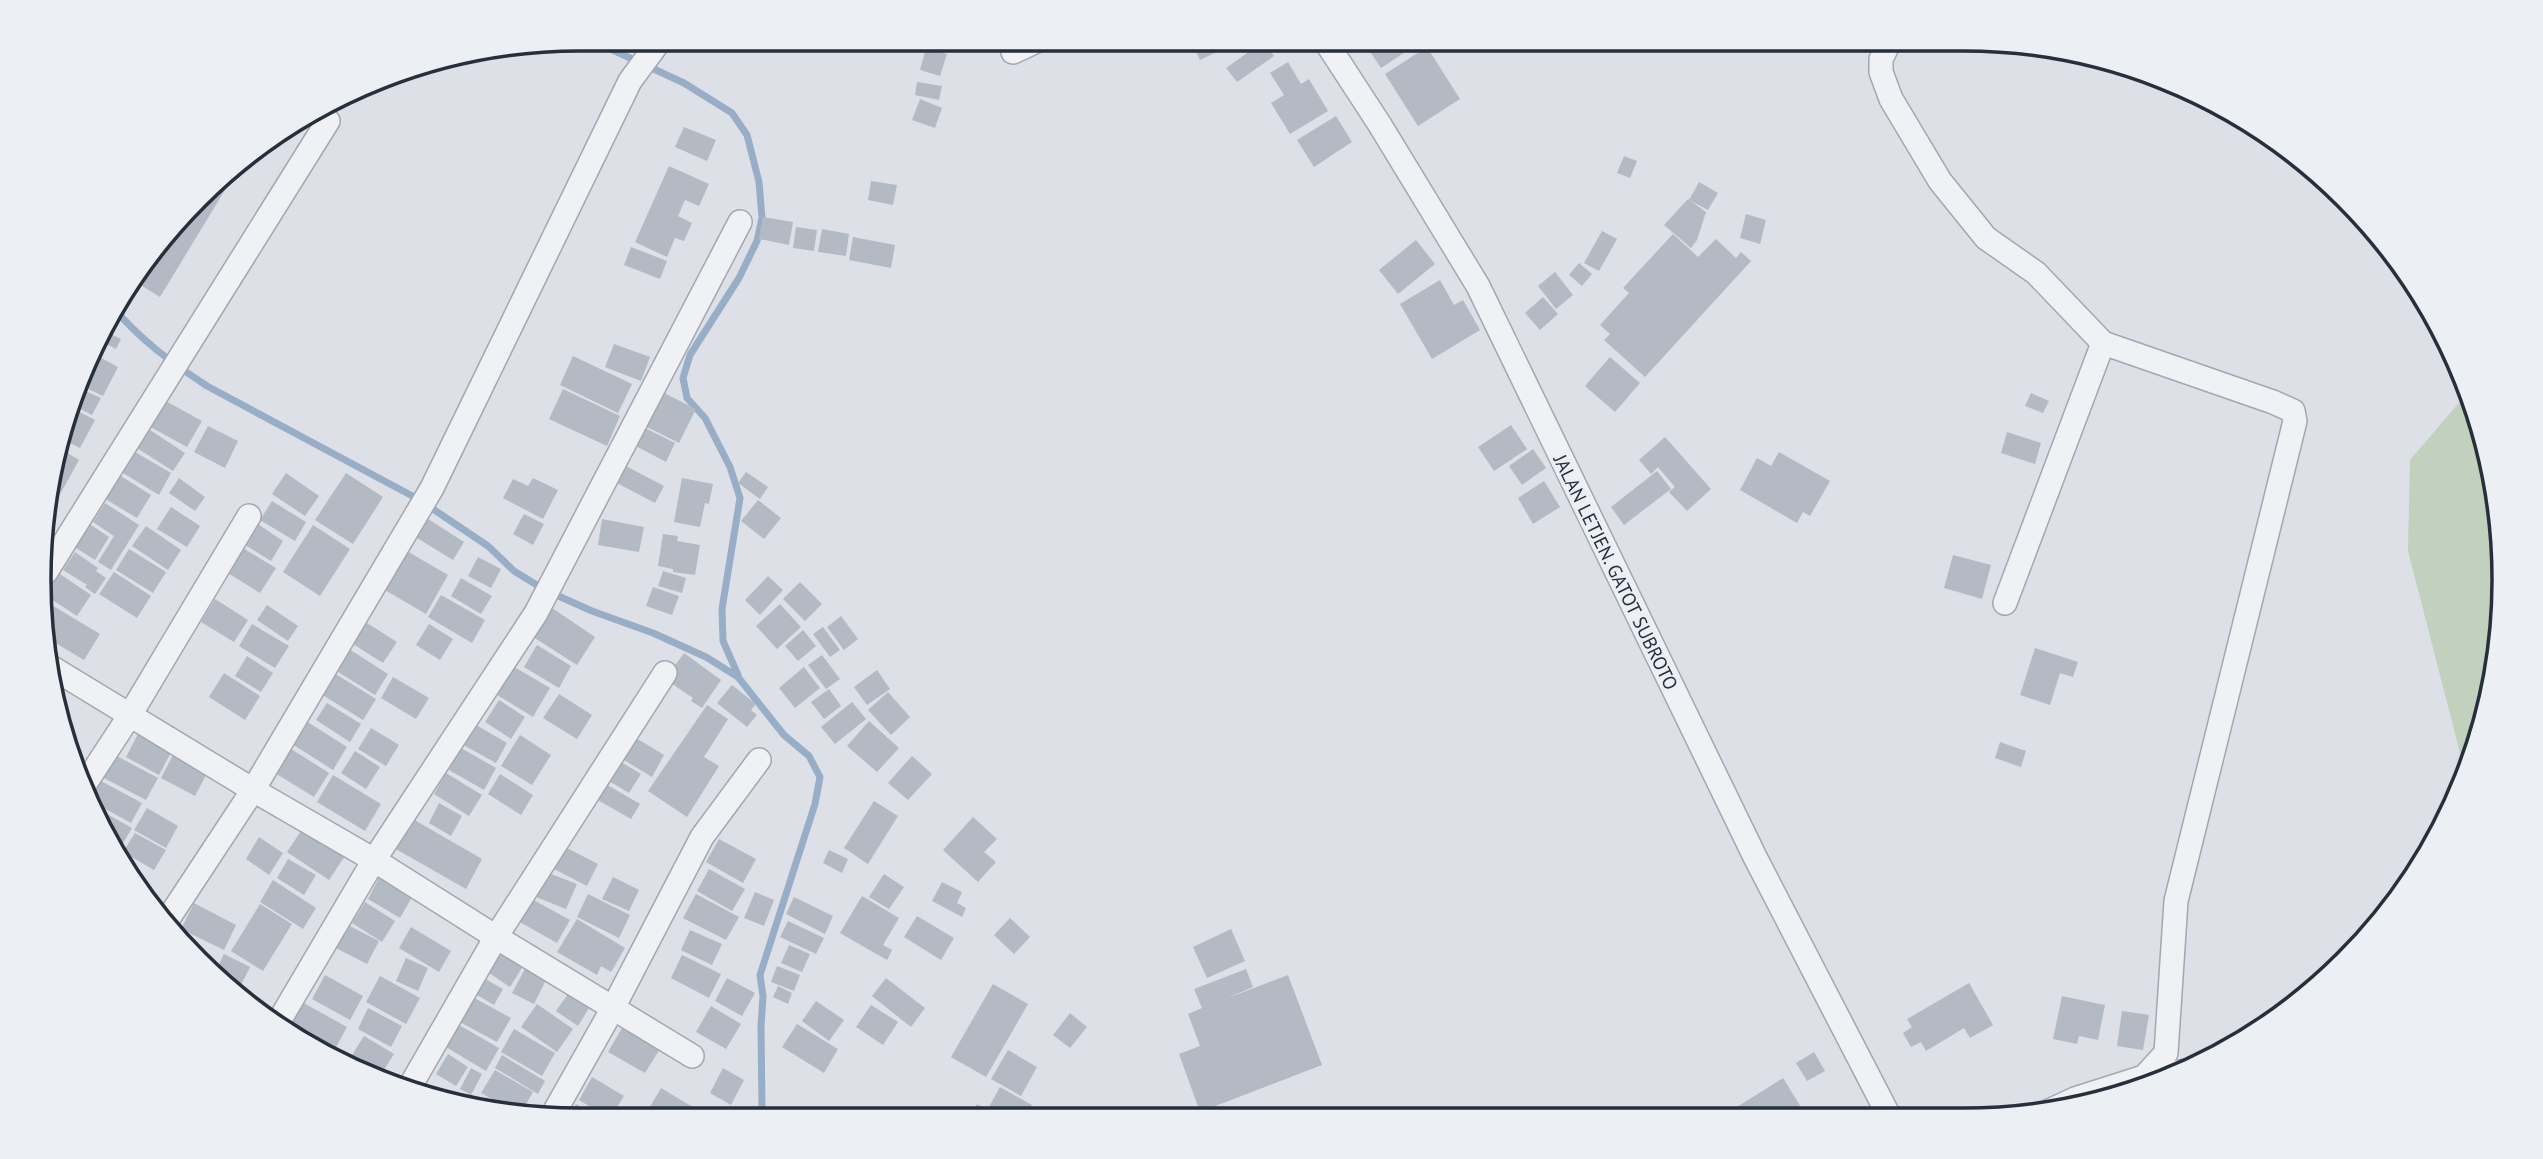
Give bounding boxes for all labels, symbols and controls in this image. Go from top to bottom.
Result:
street label: JALAN LETJEN. GATOT SUBROTO [1548,449,1684,694]

